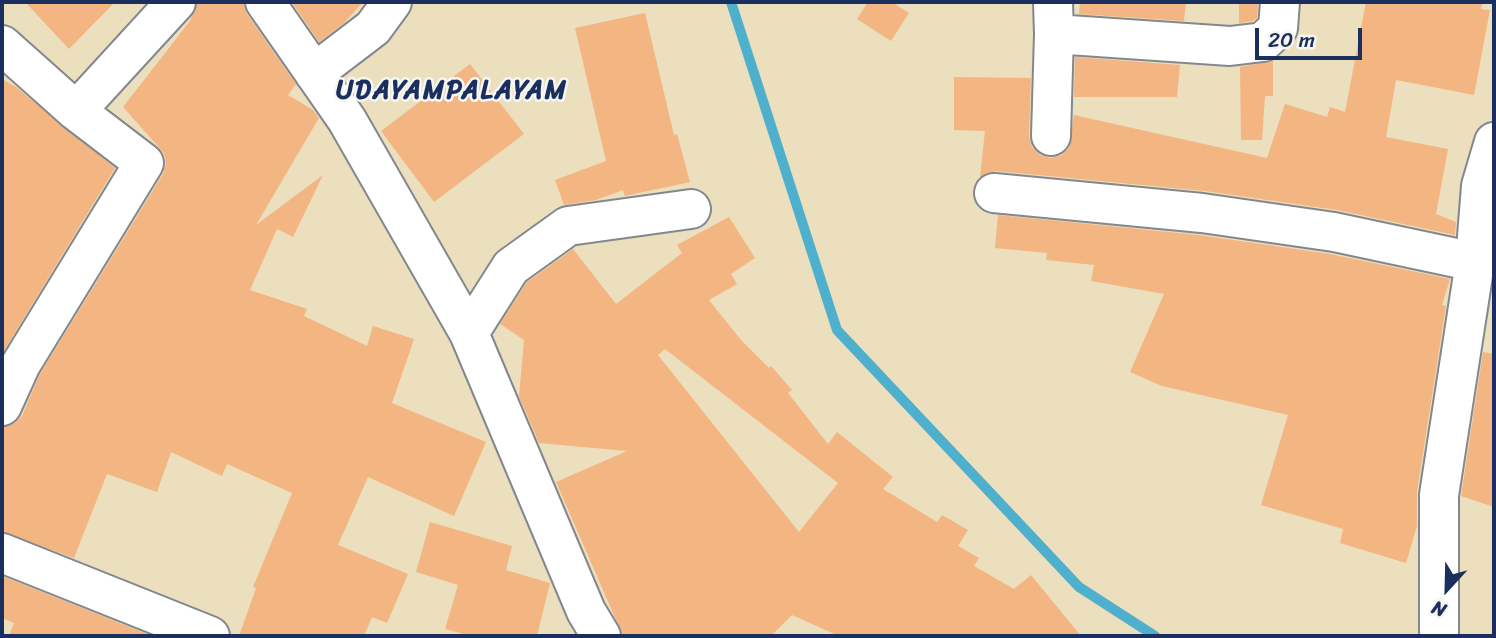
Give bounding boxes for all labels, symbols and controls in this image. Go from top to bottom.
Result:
scale bar [1258,14,1365,58]
text: 20 m [1268,21,1315,59]
district label: UDAYAMPALAYAM [338,75,566,107]
north arrow [1412,554,1482,624]
text: N [1427,591,1451,627]

